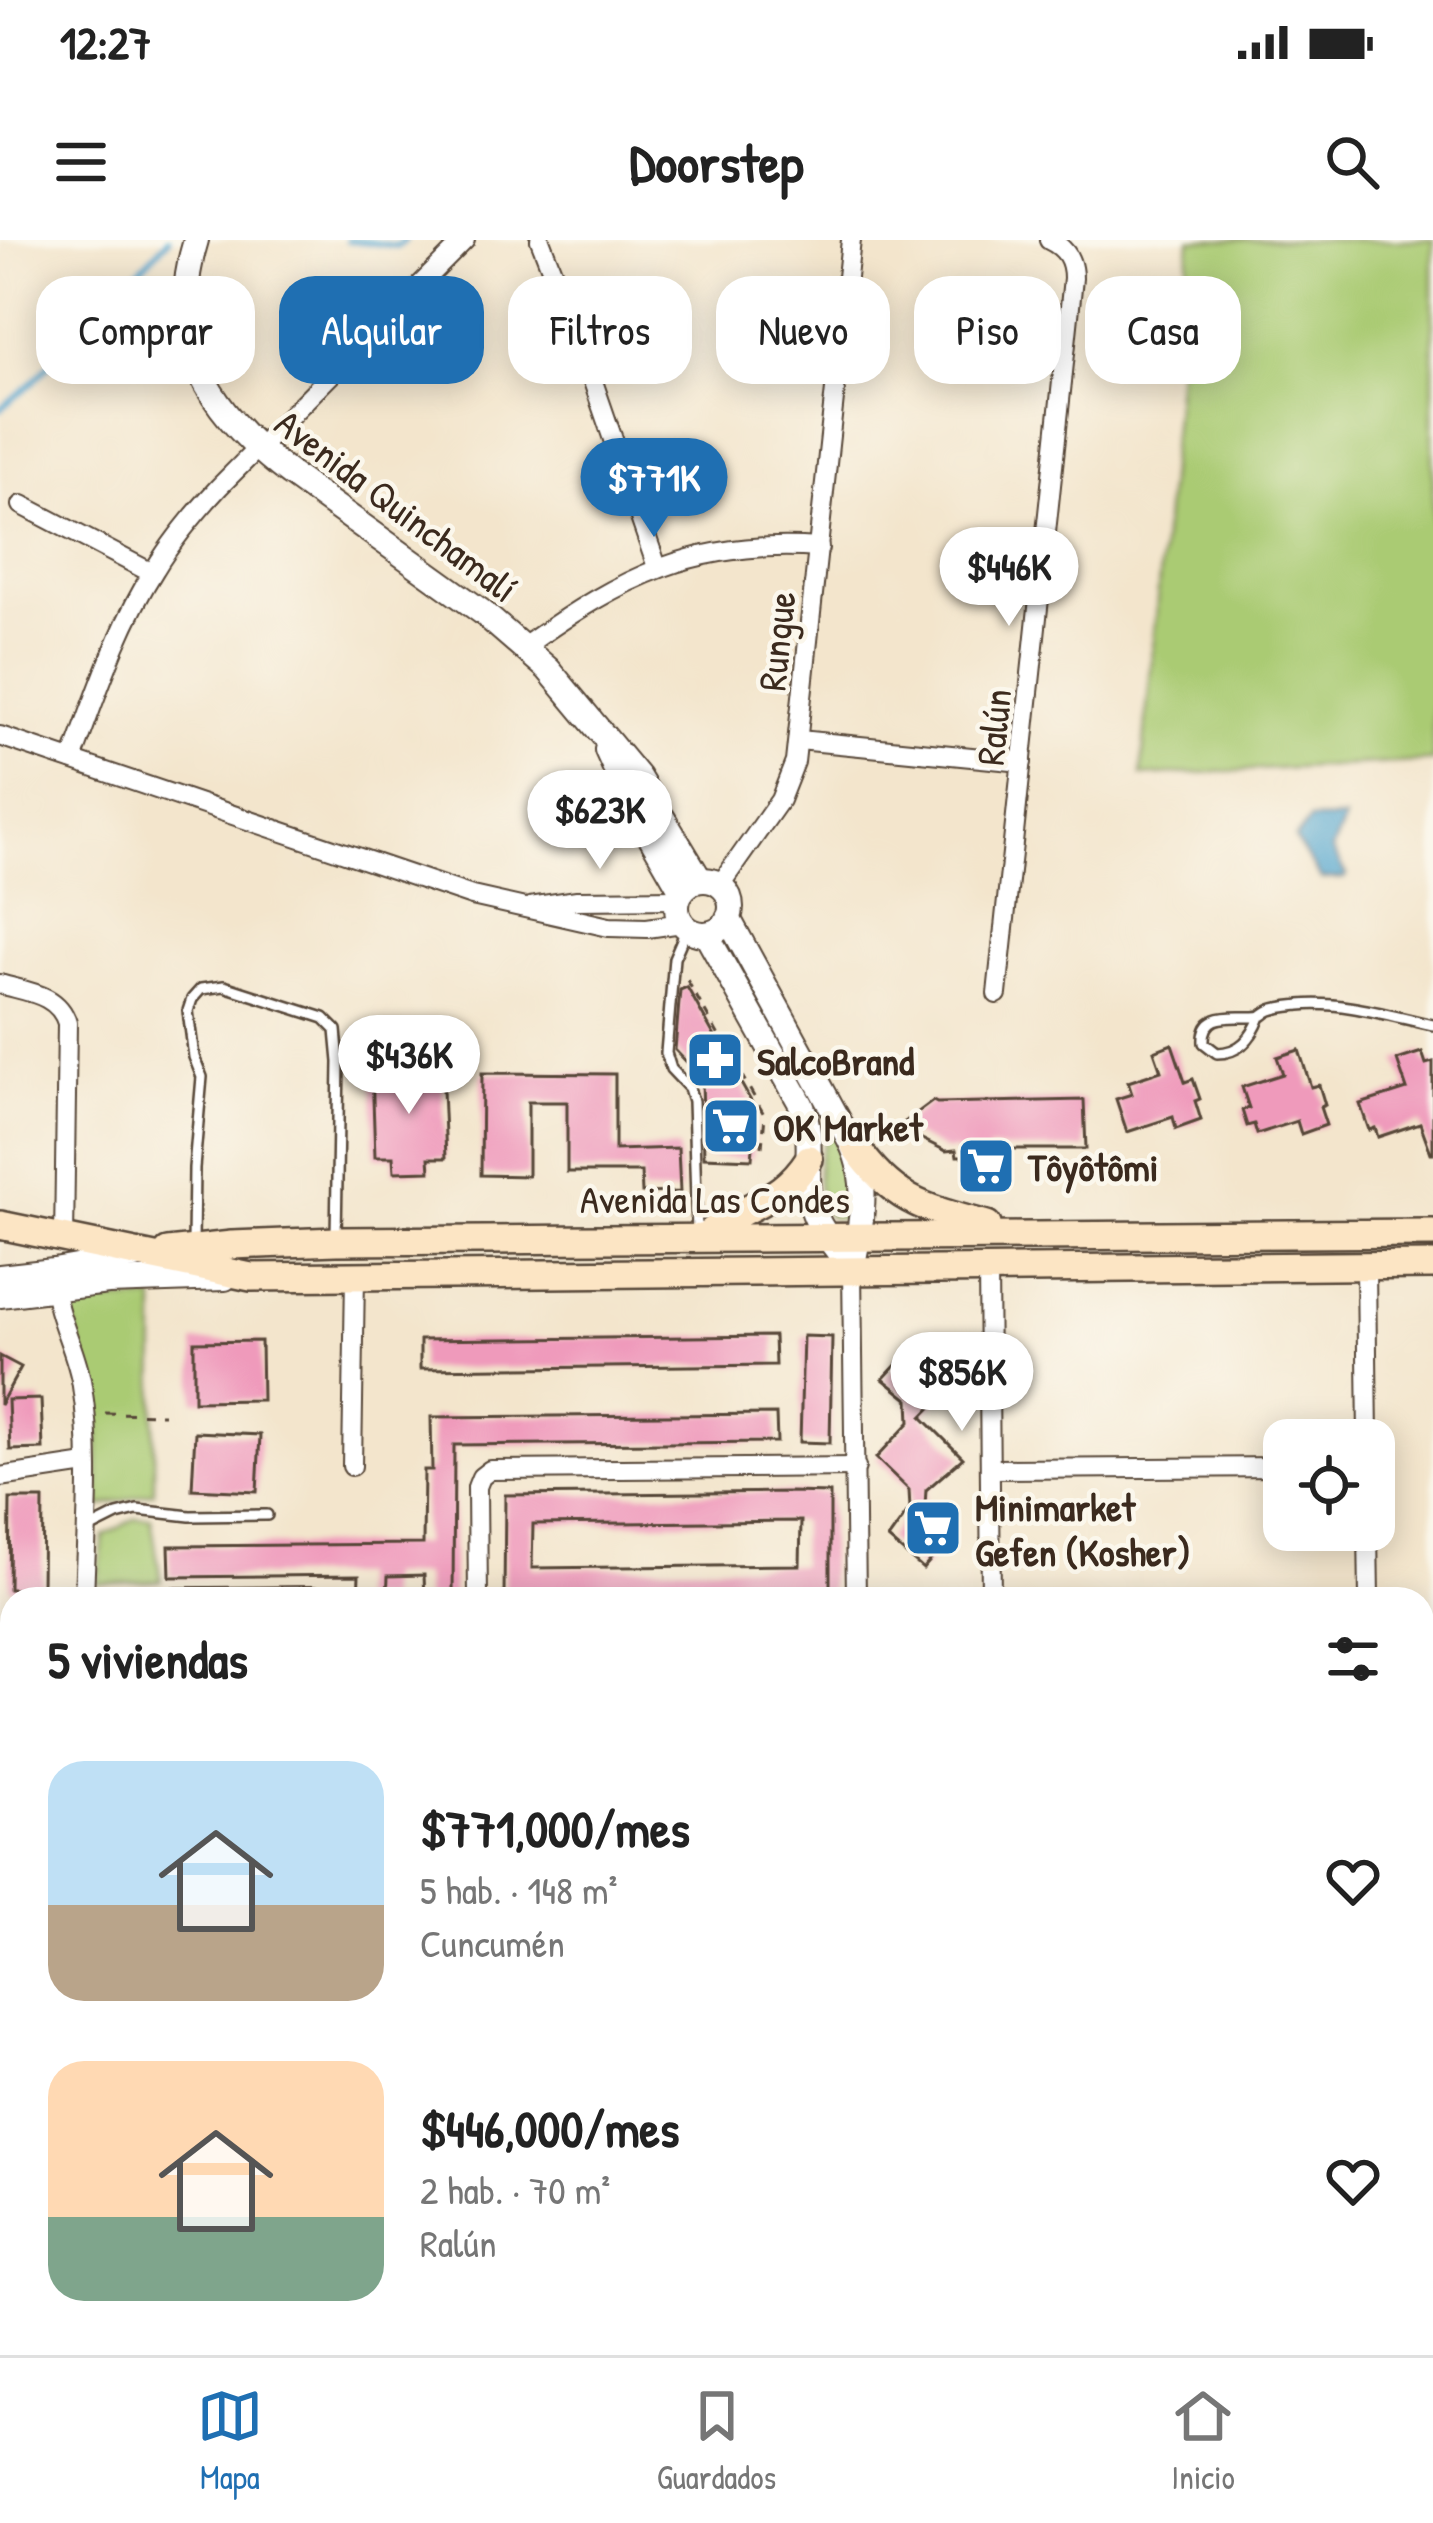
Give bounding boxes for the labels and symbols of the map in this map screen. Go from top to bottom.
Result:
street label: Avenida Quinchamalí [265,396,529,614]
pin: $771K [570,438,738,540]
pin: $446K [925,527,1093,629]
street label: Rungue [744,589,808,693]
street label: Ralún [963,686,1023,768]
pin: $623K [516,770,684,872]
pin: $436K [325,1015,493,1117]
pharmacy icon: SalcoBrand [684,1029,746,1091]
place label: SalcoBrand [757,1034,915,1087]
supermarket icon: OK Market [700,1095,762,1157]
place label: OK Market [773,1100,924,1153]
supermarket icon: Tôyôtômi [955,1135,1017,1197]
place label: Tôyôtômi [1027,1140,1159,1194]
street label: Avenida Las Condes [580,1172,850,1225]
pin: $856K [878,1332,1046,1434]
place label: Minimarket Gefen (Kosher) [975,1480,1191,1578]
supermarket icon: Minimarket Gefen (Kosher) [902,1497,964,1559]

